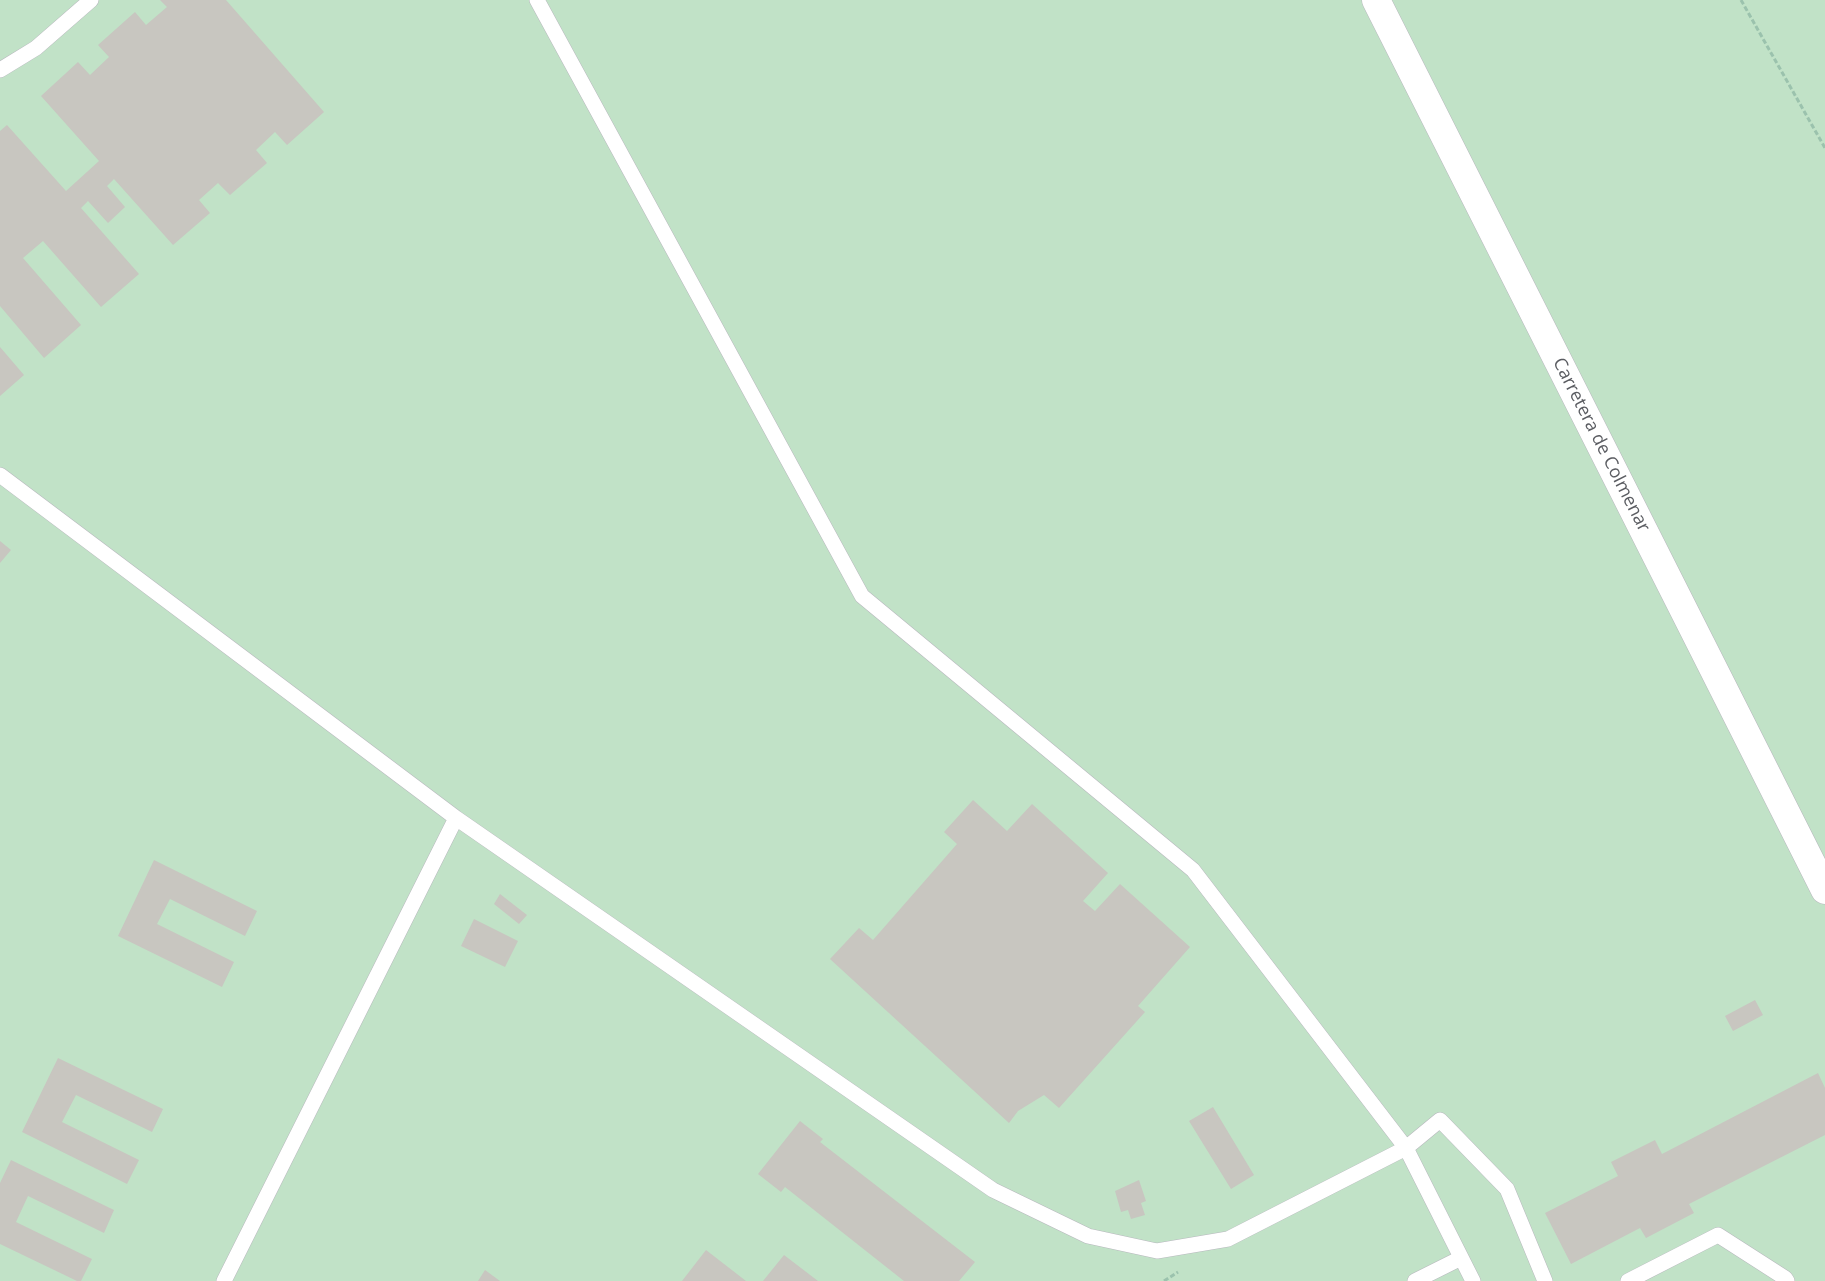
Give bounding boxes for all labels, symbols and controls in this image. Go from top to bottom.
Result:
street label: Carretera de Colmenar [1548,354,1654,536]

